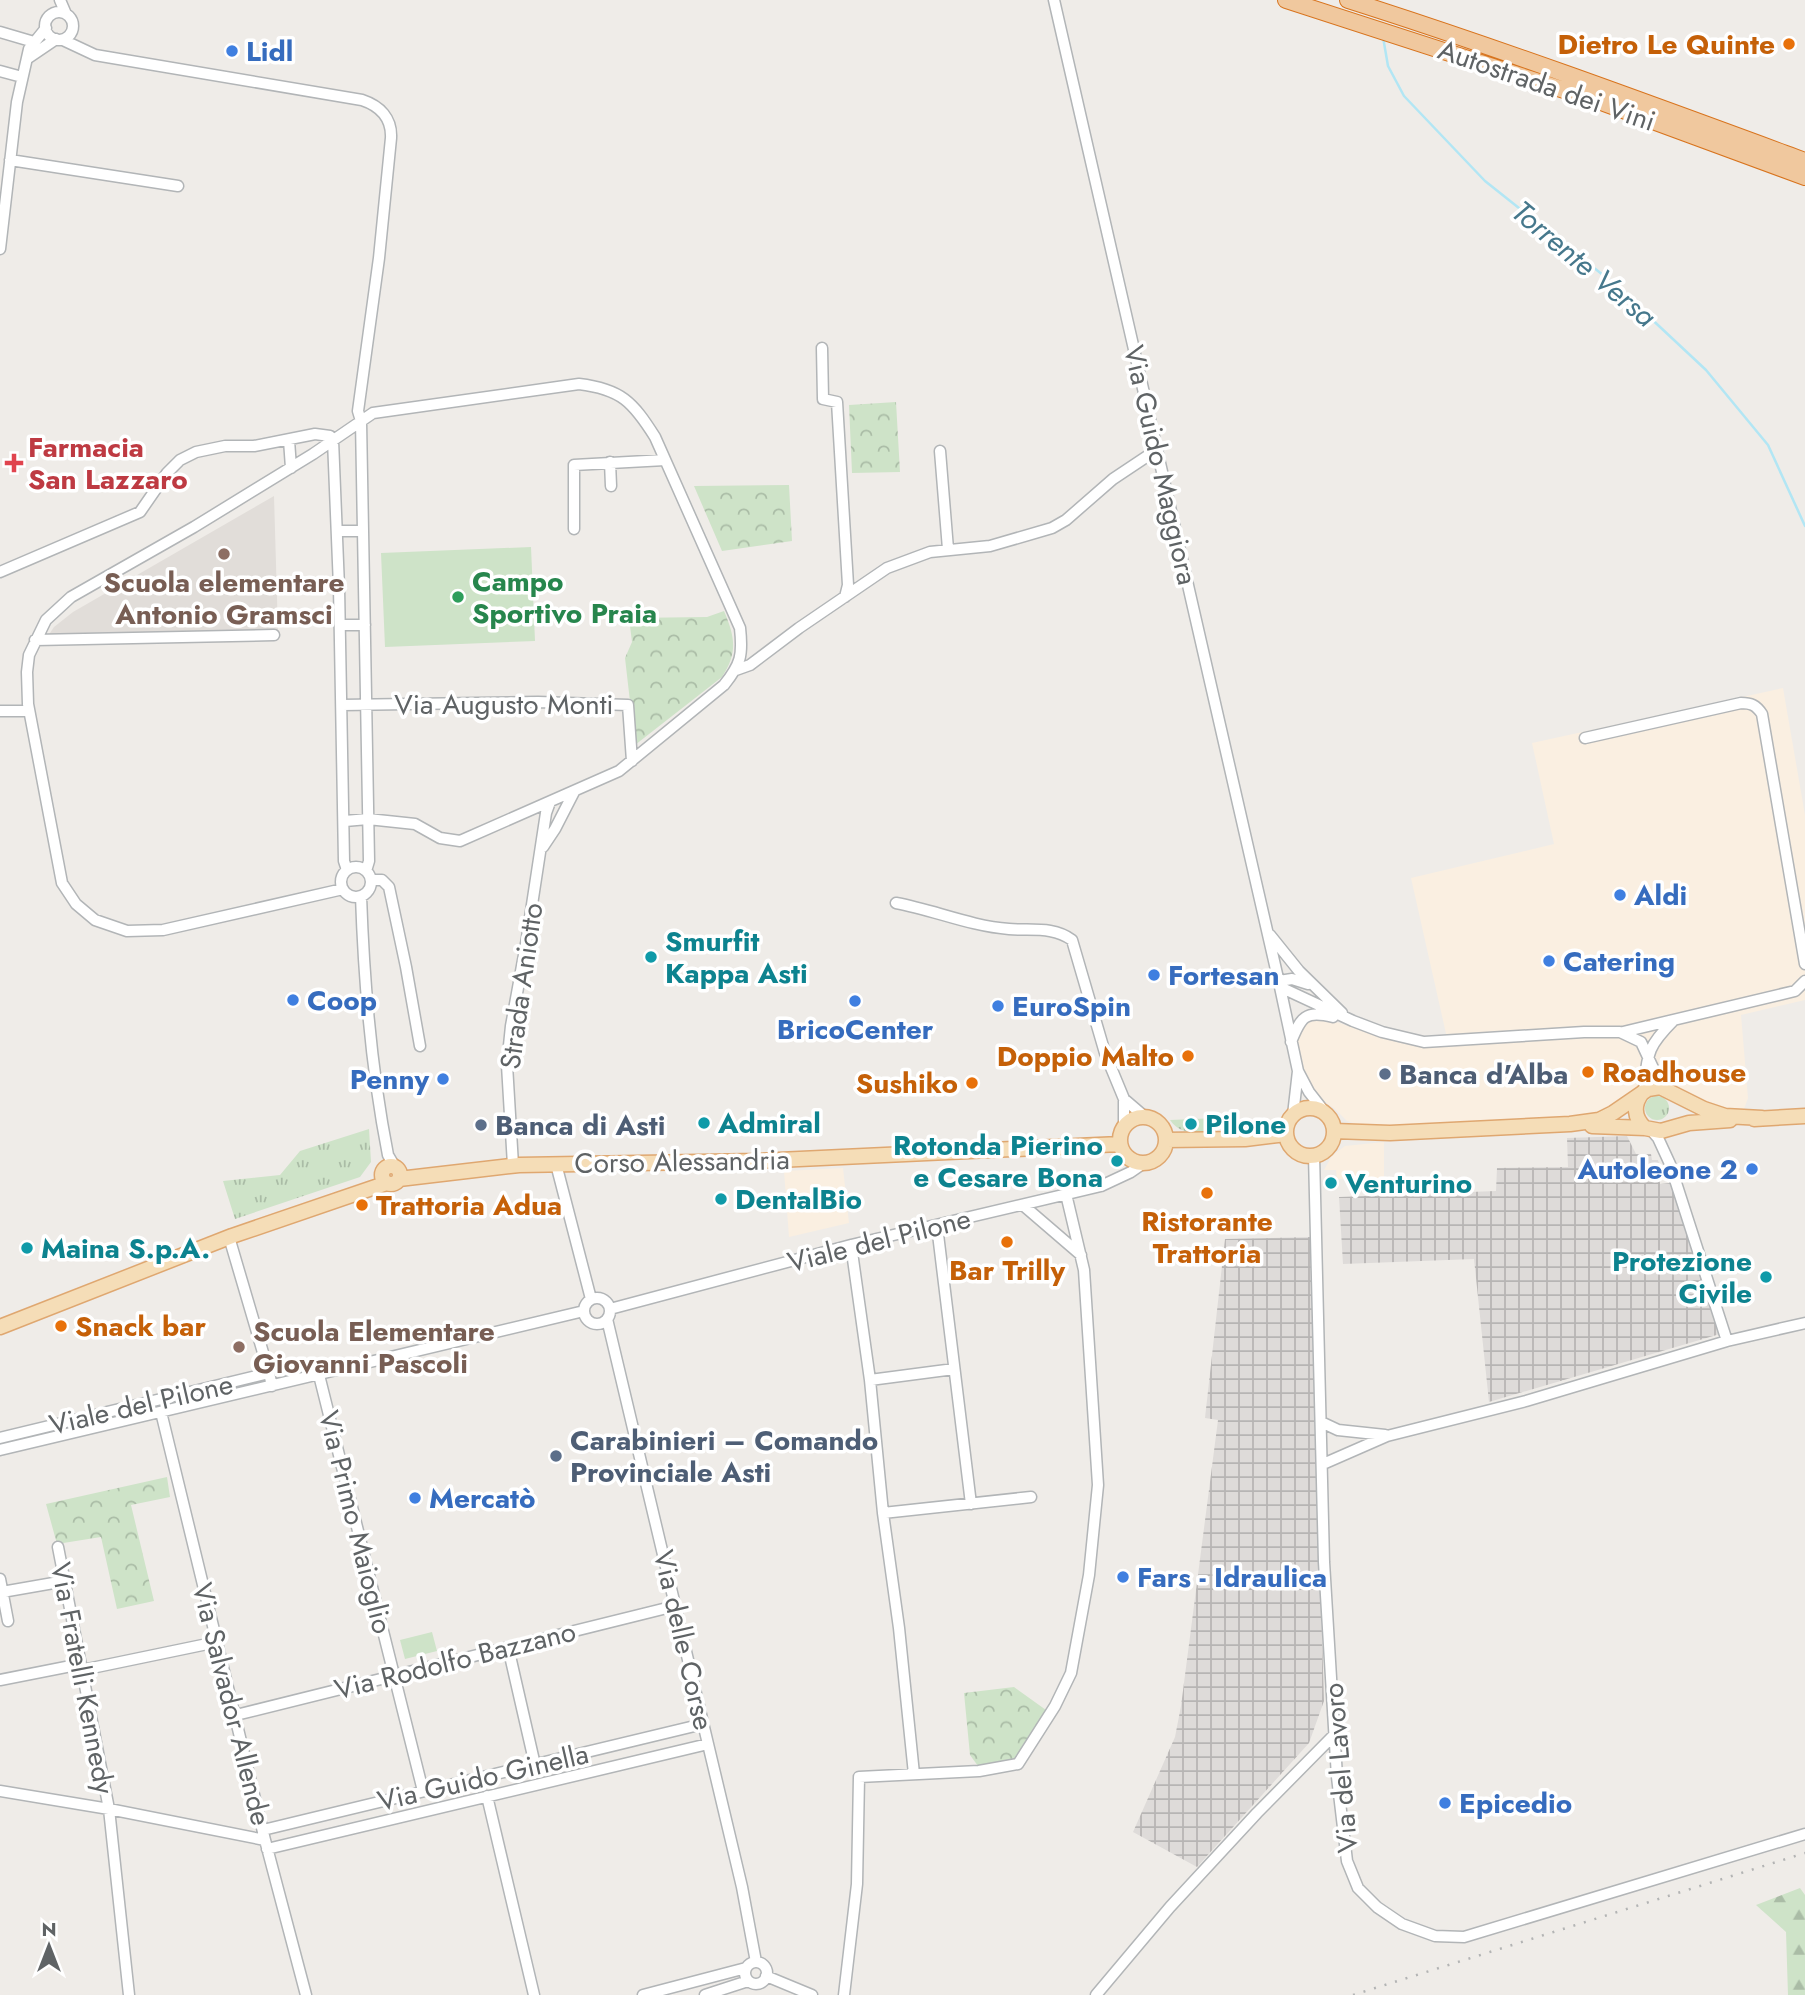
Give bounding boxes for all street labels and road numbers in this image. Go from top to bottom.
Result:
street label: Autostrada dei Vini [1433,29,1661,142]
street label: Via Guido Maggiora [1113,341,1208,589]
street label: Via Augusto Monti [394,684,614,725]
street label: Strada Aniotto [490,900,553,1072]
street label: Corso Alessandria [574,1139,790,1184]
street label: Viale del Pilone [783,1198,975,1283]
street label: Viale del Pilone [45,1363,237,1446]
street label: Via Primo Maioglio [308,1406,403,1638]
street label: Via delle Corse [643,1546,724,1734]
street label: Via Fratelli Kennedy [40,1559,125,1798]
street label: Via Salvador Allende [182,1578,281,1830]
street label: Via Rodolfo Bazzano [330,1611,580,1710]
street label: Via del Lavoro [1313,1681,1368,1855]
street label: Via Guido Ginella [374,1733,593,1822]

